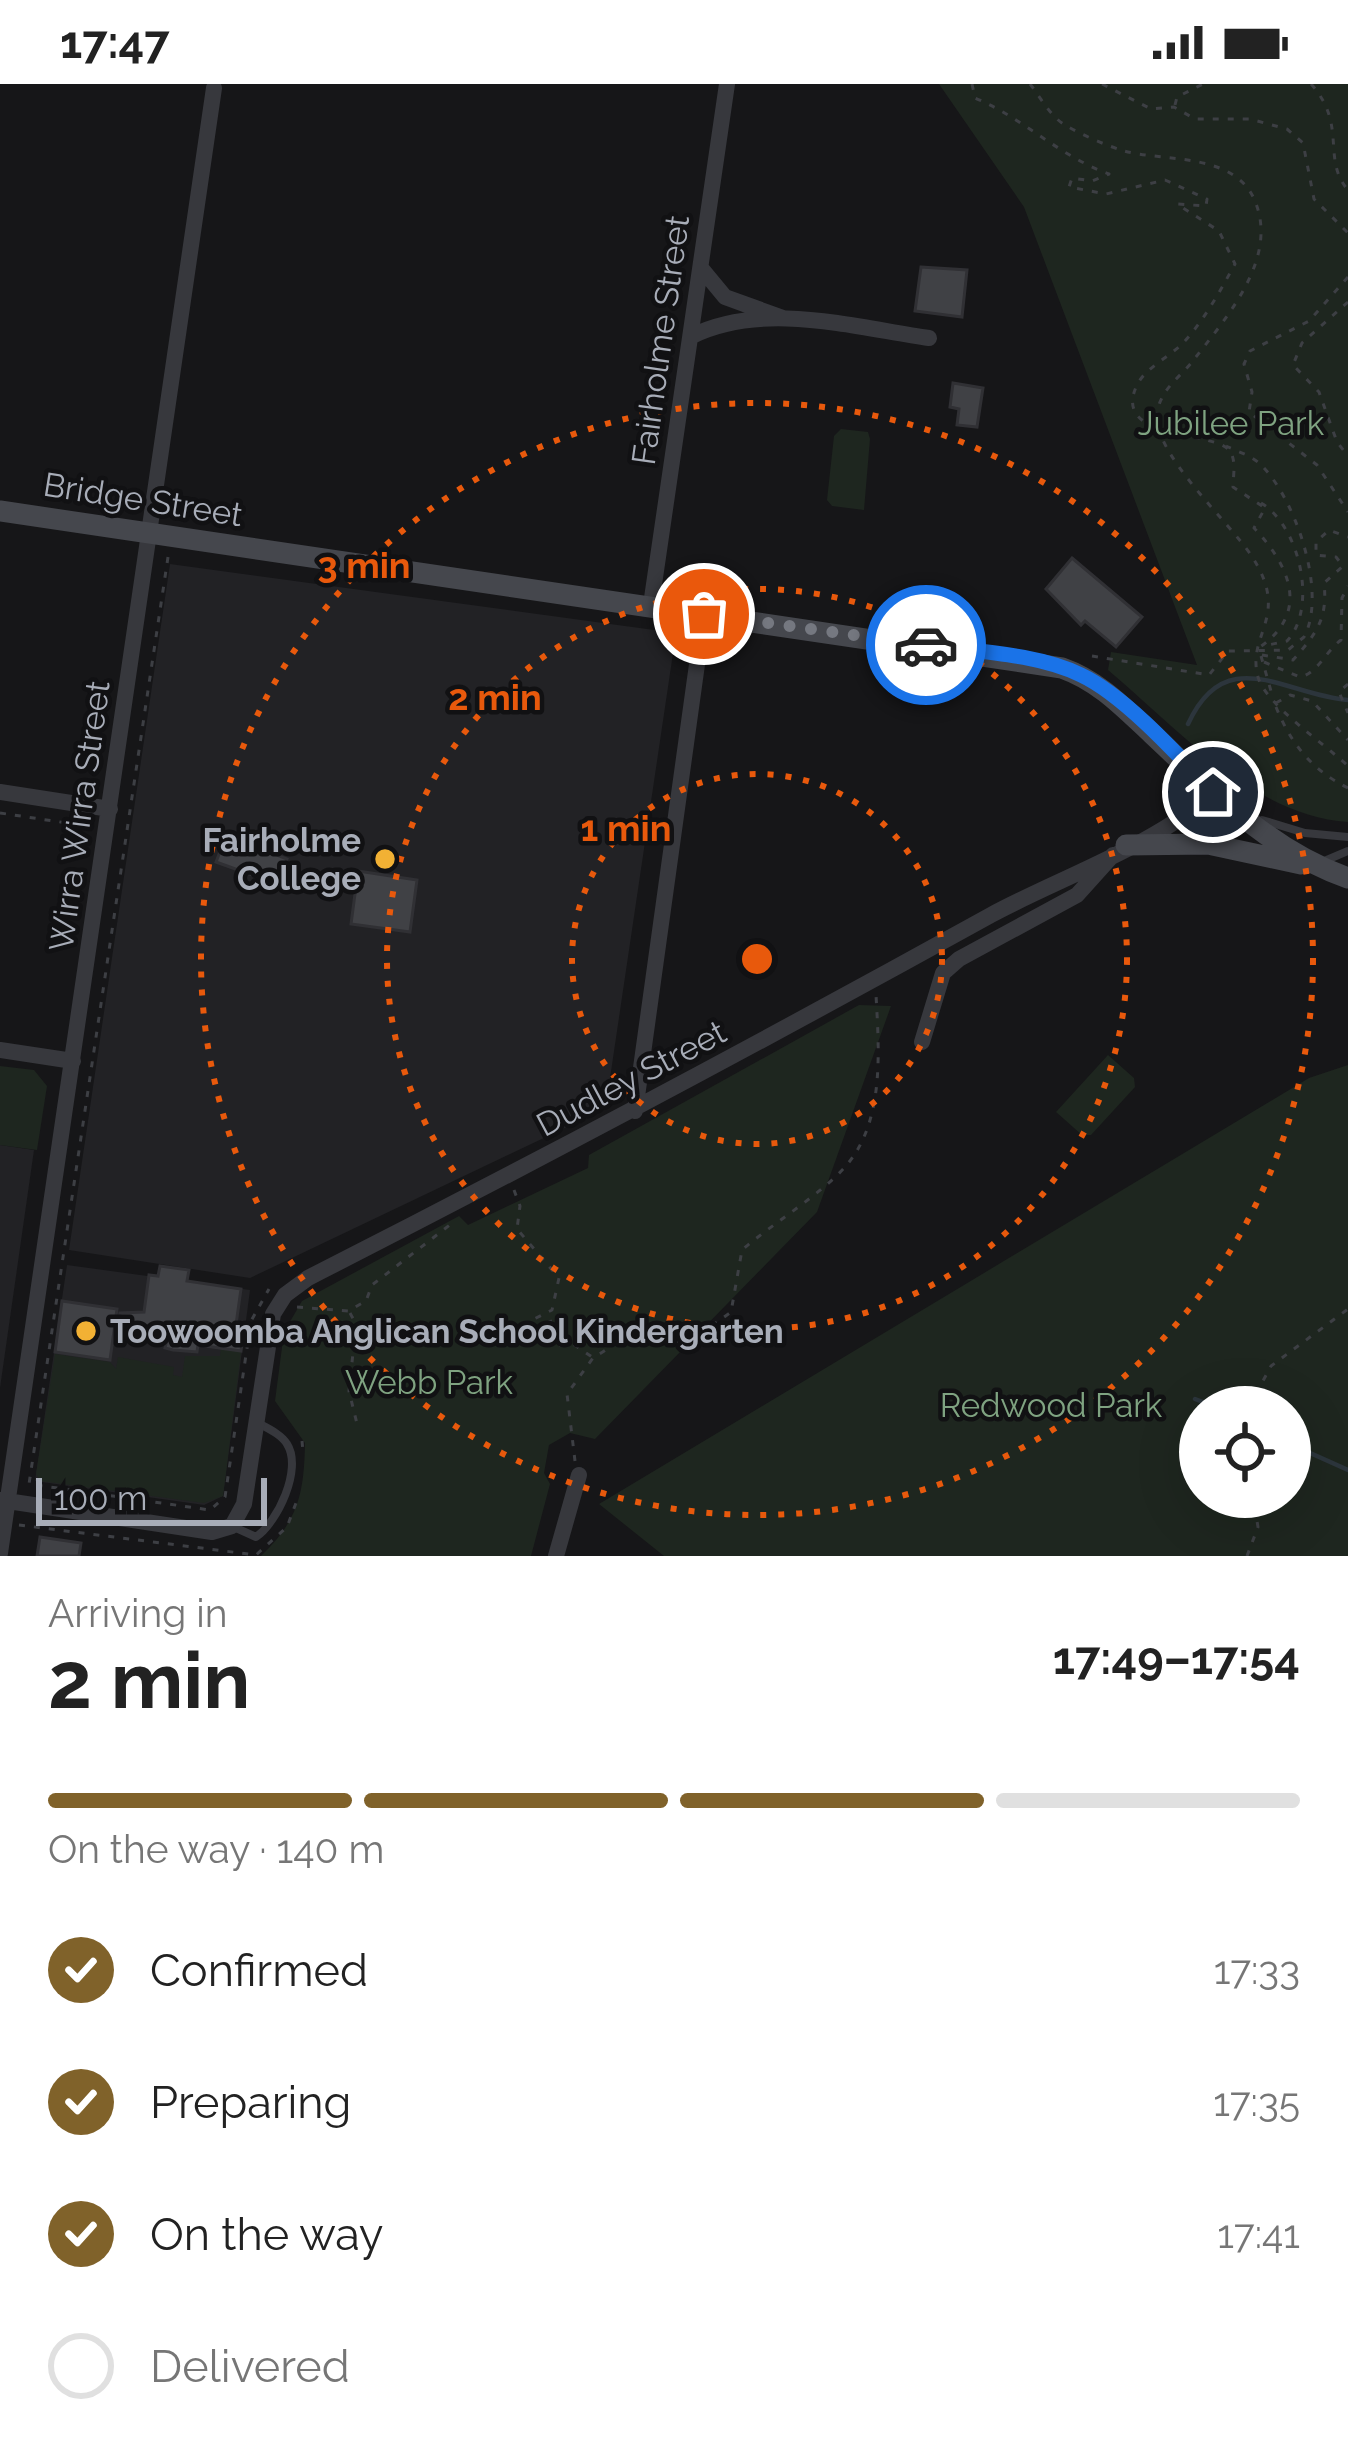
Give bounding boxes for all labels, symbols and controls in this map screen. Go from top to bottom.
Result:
text: 17:47 [60,16,170,69]
street label: Fairholme Street [624,213,697,467]
park label: Jubilee Park [1138,404,1325,443]
street label: Bridge Street [41,465,245,534]
text: 3 min [317,544,411,586]
pin [653,563,755,665]
icon: bag [671,581,737,647]
courier [866,585,986,705]
icon: car [893,612,959,678]
text: 2 min [448,676,542,718]
street label: Wirra Wirra Street [41,678,118,954]
pin [1162,741,1264,843]
icon: home [1180,759,1246,825]
text: 1 min [581,807,671,849]
place label: Fairholme College [202,821,361,898]
marker: Fairholme College [372,846,398,872]
centre of rings [736,938,778,980]
street label: Dudley Street [530,1012,732,1145]
place label: Toowoomba Anglican School Kindergarten [110,1312,784,1351]
marker: Toowoomba Anglican School Kindergarten [73,1318,99,1344]
park label: Webb Park [345,1363,514,1402]
park label: Redwood Park [940,1386,1163,1425]
map controls [1179,1386,1311,1518]
button: locate [1179,1386,1311,1518]
scale bar [36,1472,267,1525]
text: 100 m [54,1479,147,1518]
text: Arriving in [48,1590,228,1636]
text: 17:49–17:54 [1053,1632,1300,1685]
text: 2 min [48,1635,250,1726]
text: On the way · 140 m [48,1826,384,1872]
icon: check [48,1937,114,2003]
text: Confirmed [150,1944,368,1997]
text: 17:33 [1214,1947,1300,1993]
icon: check [48,2069,114,2135]
text: Preparing [150,2076,351,2129]
text: 17:35 [1213,2079,1300,2125]
icon: check [48,2201,114,2267]
text: On the way [150,2208,384,2261]
text: 17:41 [1217,2211,1300,2257]
text: Delivered [150,2340,350,2393]

